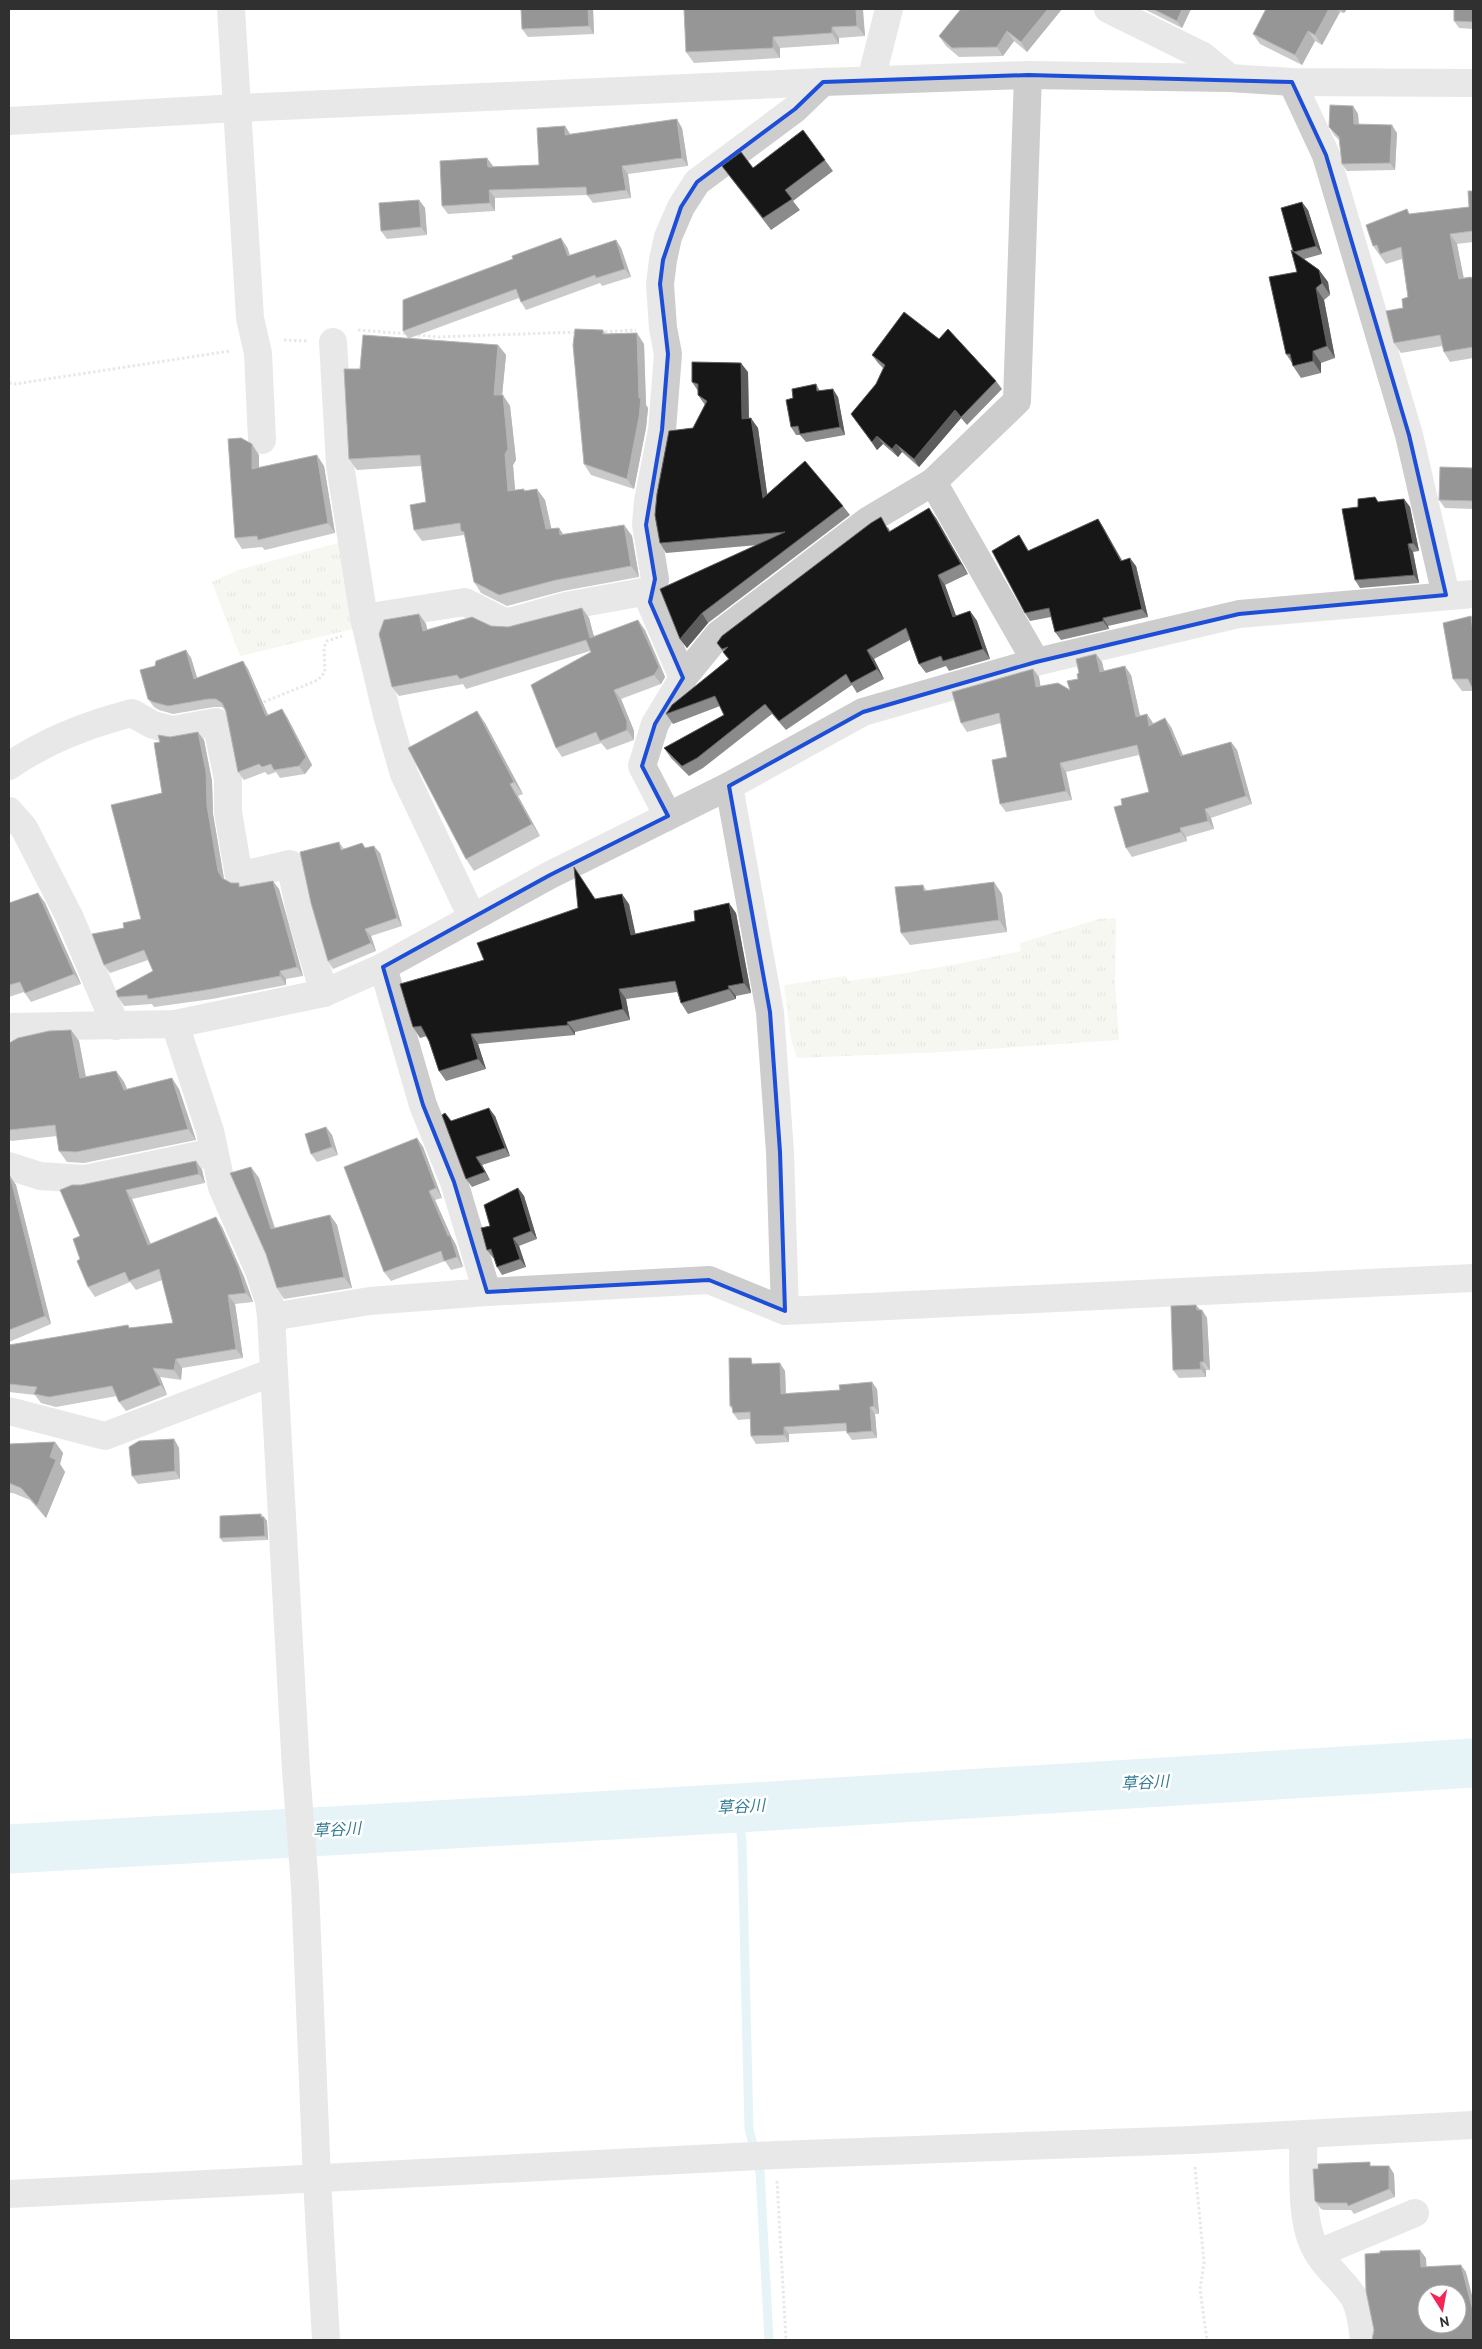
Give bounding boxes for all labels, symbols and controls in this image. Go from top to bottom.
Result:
water label: 草谷川 [1121,1771,1171,1793]
water label: 草谷川 [717,1795,767,1817]
water label: 草谷川 [313,1818,363,1840]
north arrow [1417,2284,1467,2334]
text: N [1438,2312,1451,2331]

